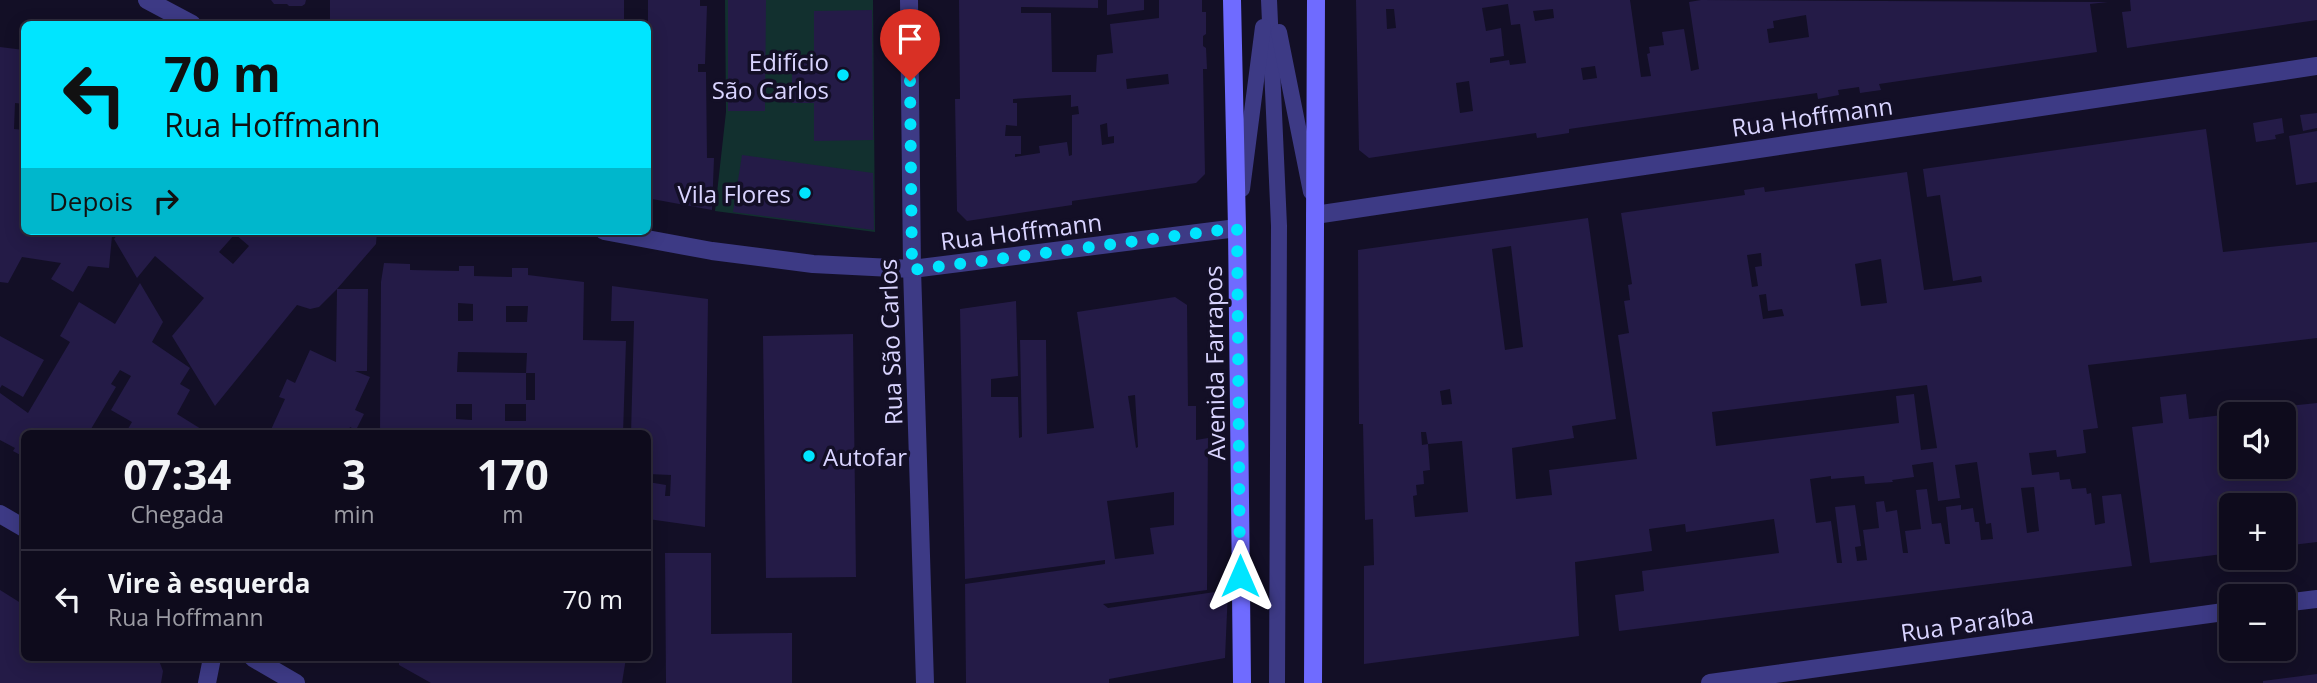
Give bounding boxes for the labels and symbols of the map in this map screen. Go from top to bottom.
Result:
pin [880,9,940,81]
place label: Edifício São Carlos [712,45,829,106]
marker: Edifício São Carlos [835,67,851,83]
street label: Rua Hoffmann [1729,88,1895,144]
place label: Vila Flores [677,177,791,210]
marker: Vila Flores [797,185,813,201]
street label: Rua Hoffmann [938,205,1104,257]
street label: Rua São Carlos [871,258,909,426]
street label: Avenida Farrapos [1196,265,1232,461]
place label: Autofar [823,440,907,473]
marker: Autofar [801,448,817,464]
position arrow [1203,539,1277,613]
street label: Rua Paraíba [1898,597,2036,649]

